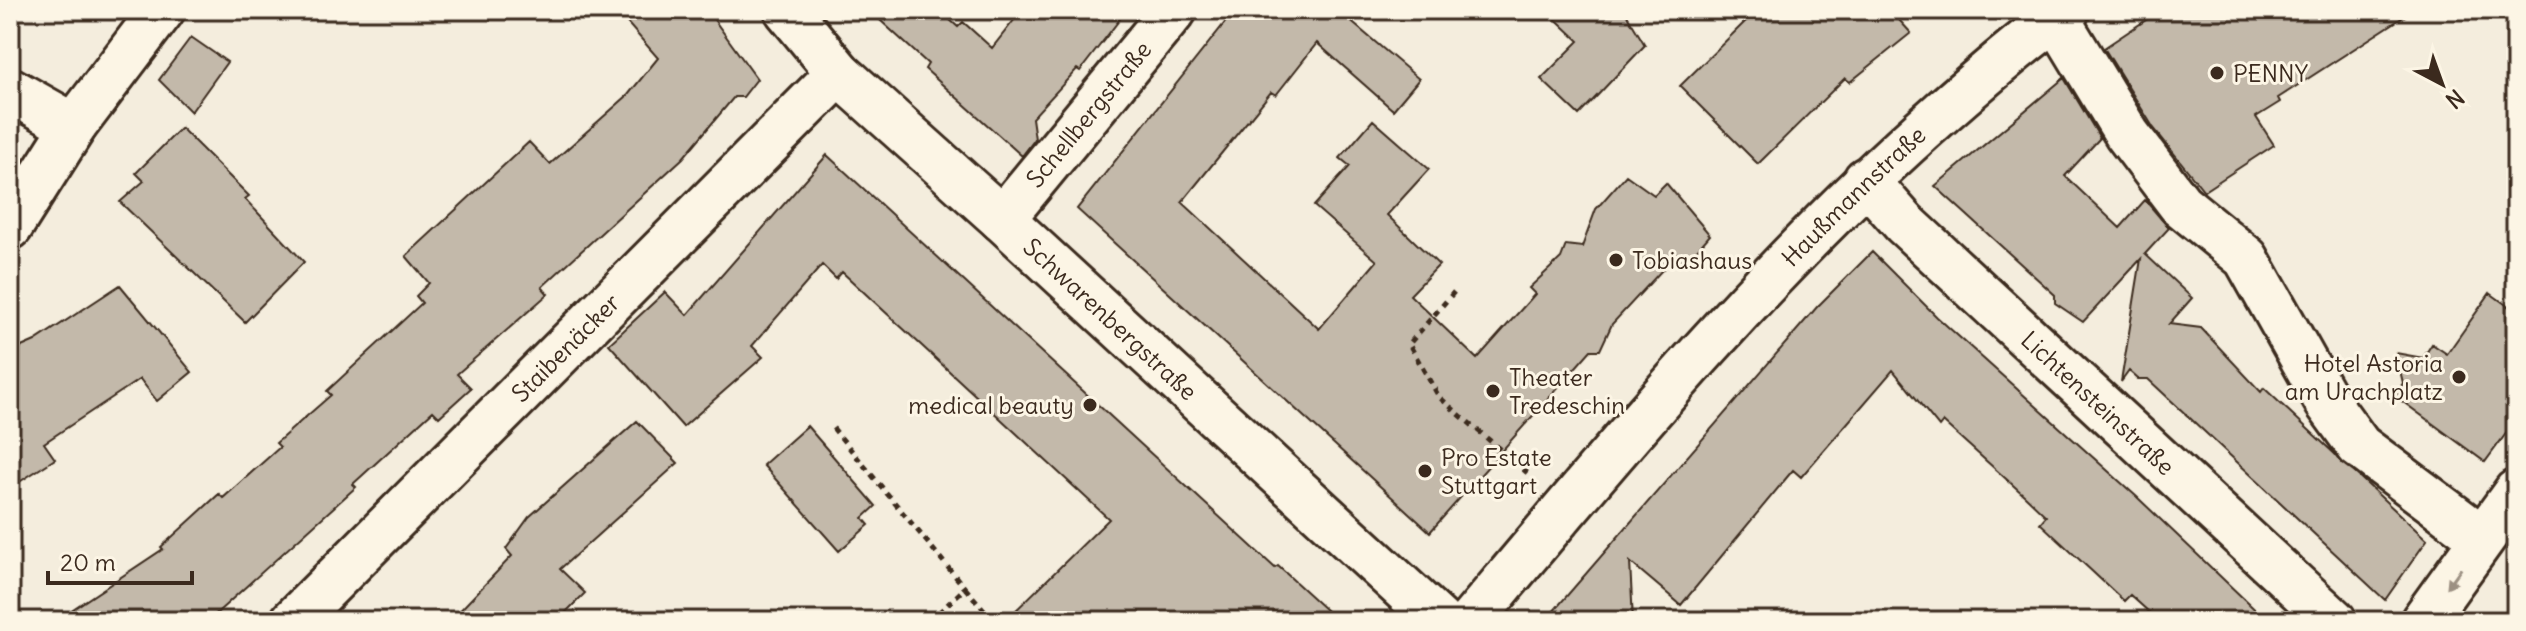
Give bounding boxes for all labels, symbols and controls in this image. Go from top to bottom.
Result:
street label: Schellbergstraße [1019,35,1157,193]
north arrow [2402,44,2482,124]
place label: PENNY [2233,58,2308,88]
marker: PENNY [2208,64,2226,82]
text: N [2440,84,2470,115]
street label: Haußmannstraße [1775,119,1931,272]
street label: Schwarenbergstraße [1018,232,1204,406]
place label: Tobiashaus [1632,245,1752,275]
marker: Tobiashaus [1607,251,1625,269]
street label: Staibenäcker [505,287,626,408]
street label: Lichtensteinstraße [2015,324,2181,481]
place label: Hotel Astoria am Urachplatz [2285,348,2443,406]
place label: Theater Tredeschin [1509,362,1625,420]
marker: Hotel Astoria am Urachplatz [2450,368,2468,386]
marker: Theater Tredeschin [1484,382,1502,400]
place label: medical beauty [908,390,1074,420]
marker: medical beauty [1081,396,1099,414]
place label: Pro Estate Stuttgart [1441,442,1552,500]
marker: Pro Estate Stuttgart [1416,462,1434,480]
scale bar [48,535,192,585]
text: 20 m [60,547,116,577]
one-way arrow [2447,567,2462,588]

